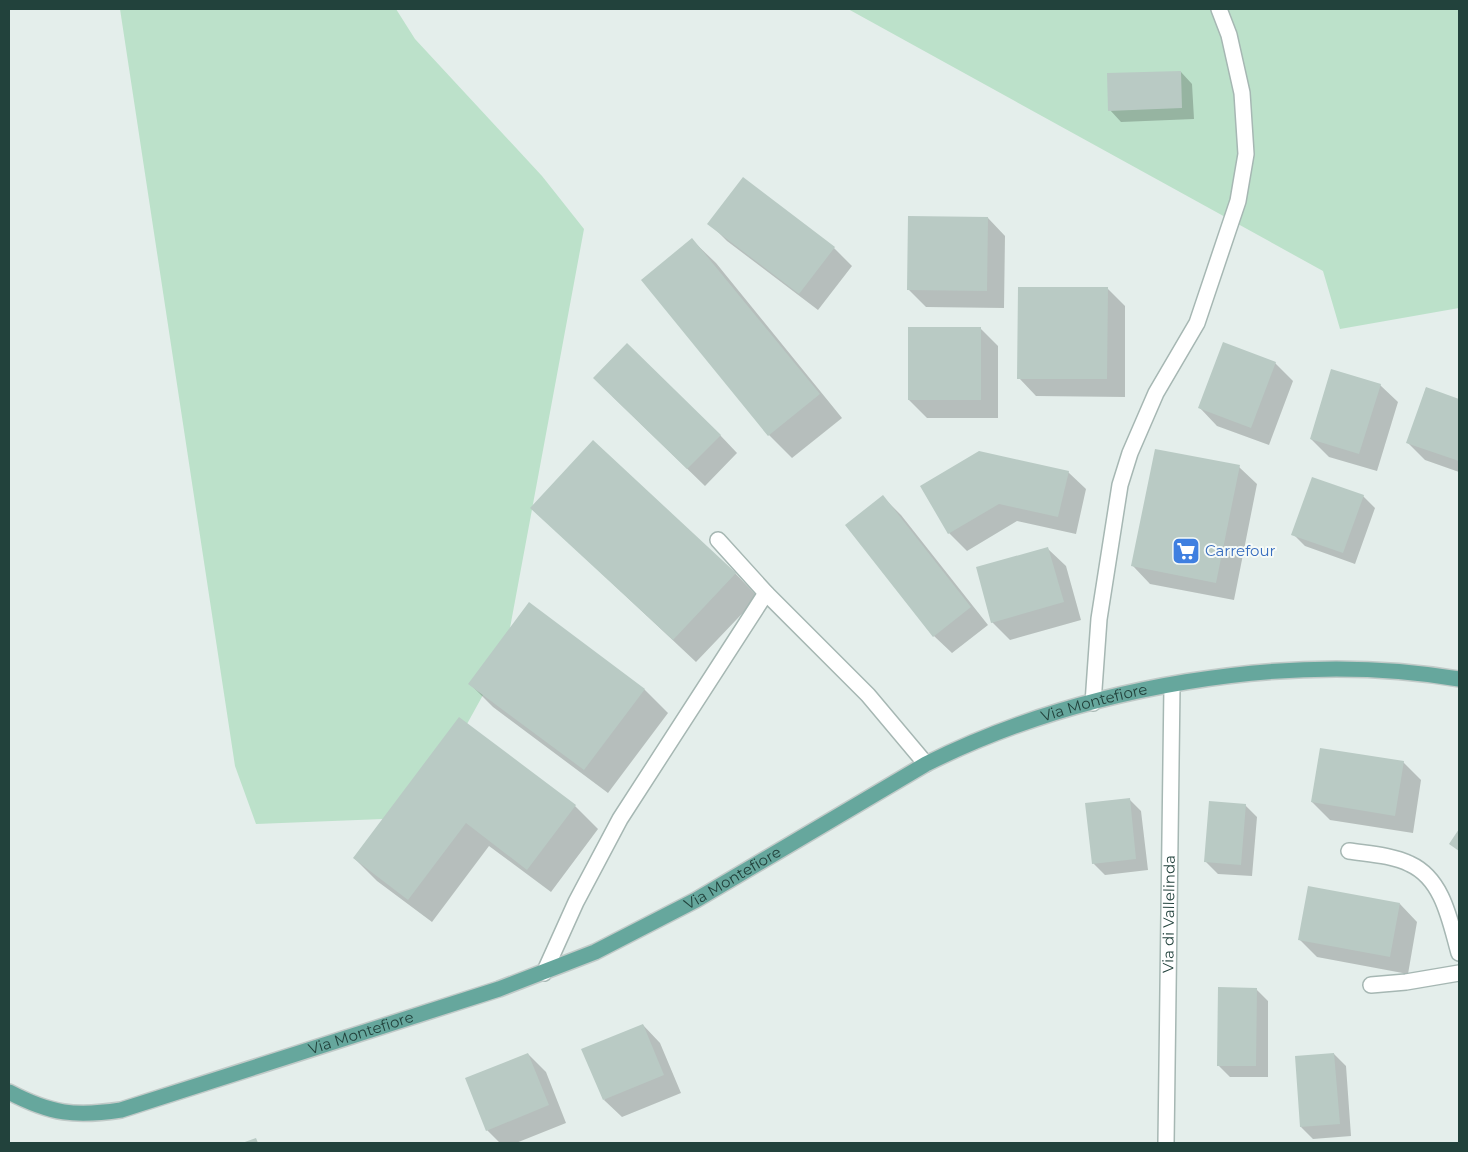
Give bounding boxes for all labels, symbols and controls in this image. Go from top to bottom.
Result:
supermarket icon: Carrefour [1171,536,1201,566]
place label: Carrefour [1205,541,1276,560]
street label: Via Montefiore [1038,679,1149,726]
street label: Via Montefiore [681,842,784,914]
street label: Via di Vallelinda [1158,855,1179,973]
street label: Via Montefiore [306,1007,416,1058]

